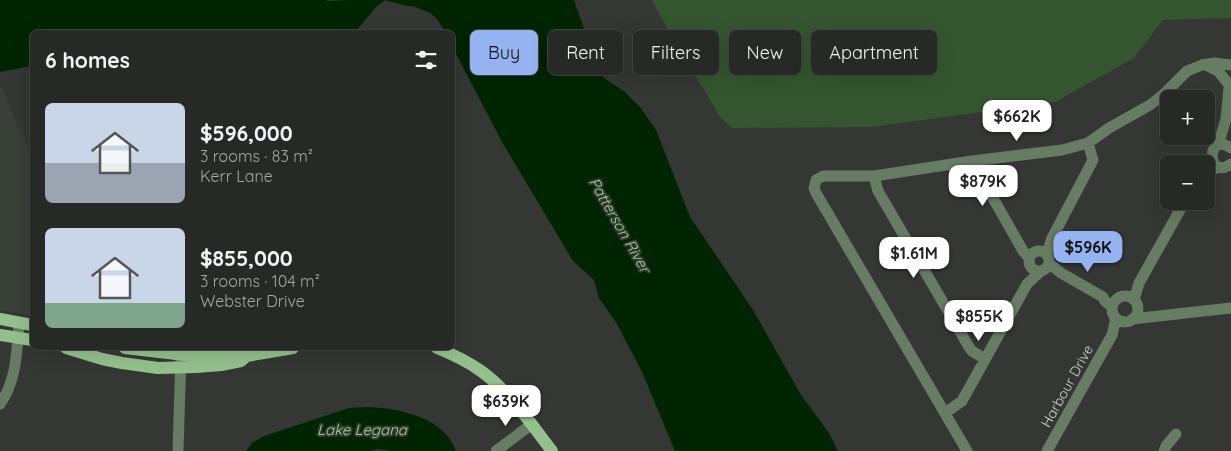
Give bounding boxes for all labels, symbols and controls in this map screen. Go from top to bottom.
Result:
chip: Buy [470,30,538,75]
chip: Rent [548,30,623,75]
chip: Filters [633,30,719,75]
chip: New [729,30,801,75]
chip: Apartment [811,30,937,75]
icon: filters [412,46,440,74]
text: 6 homes [45,47,130,73]
map controls [1160,90,1215,210]
button: + [1160,90,1215,145]
pin: $662K [982,100,1052,142]
text: $662K [994,106,1040,126]
text: $596,000 [200,120,293,146]
icon: home [85,123,145,183]
text: 3 rooms · 83 m² [200,146,313,166]
button: − [1160,155,1215,210]
pin: $879K [948,164,1018,207]
text: Kerr Lane [200,166,273,186]
text: $879K [960,171,1006,191]
water label: Patterson River [585,174,656,278]
pin: $596K [1053,230,1123,273]
pin: $1.61M [873,236,955,279]
text: $596K [1064,237,1112,257]
text: $1.61M [890,243,938,263]
text: $855,000 [200,245,293,271]
icon: home [85,248,145,308]
text: 3 rooms · 104 m² [200,271,320,291]
text: Webster Drive [200,291,305,311]
pin: $855K [944,300,1014,342]
text: $855K [955,306,1003,326]
street label: Harbour Drive [1037,341,1097,431]
pin: $639K [471,384,541,427]
text: $639K [483,391,529,411]
water label: Lake Legana [317,420,408,439]

